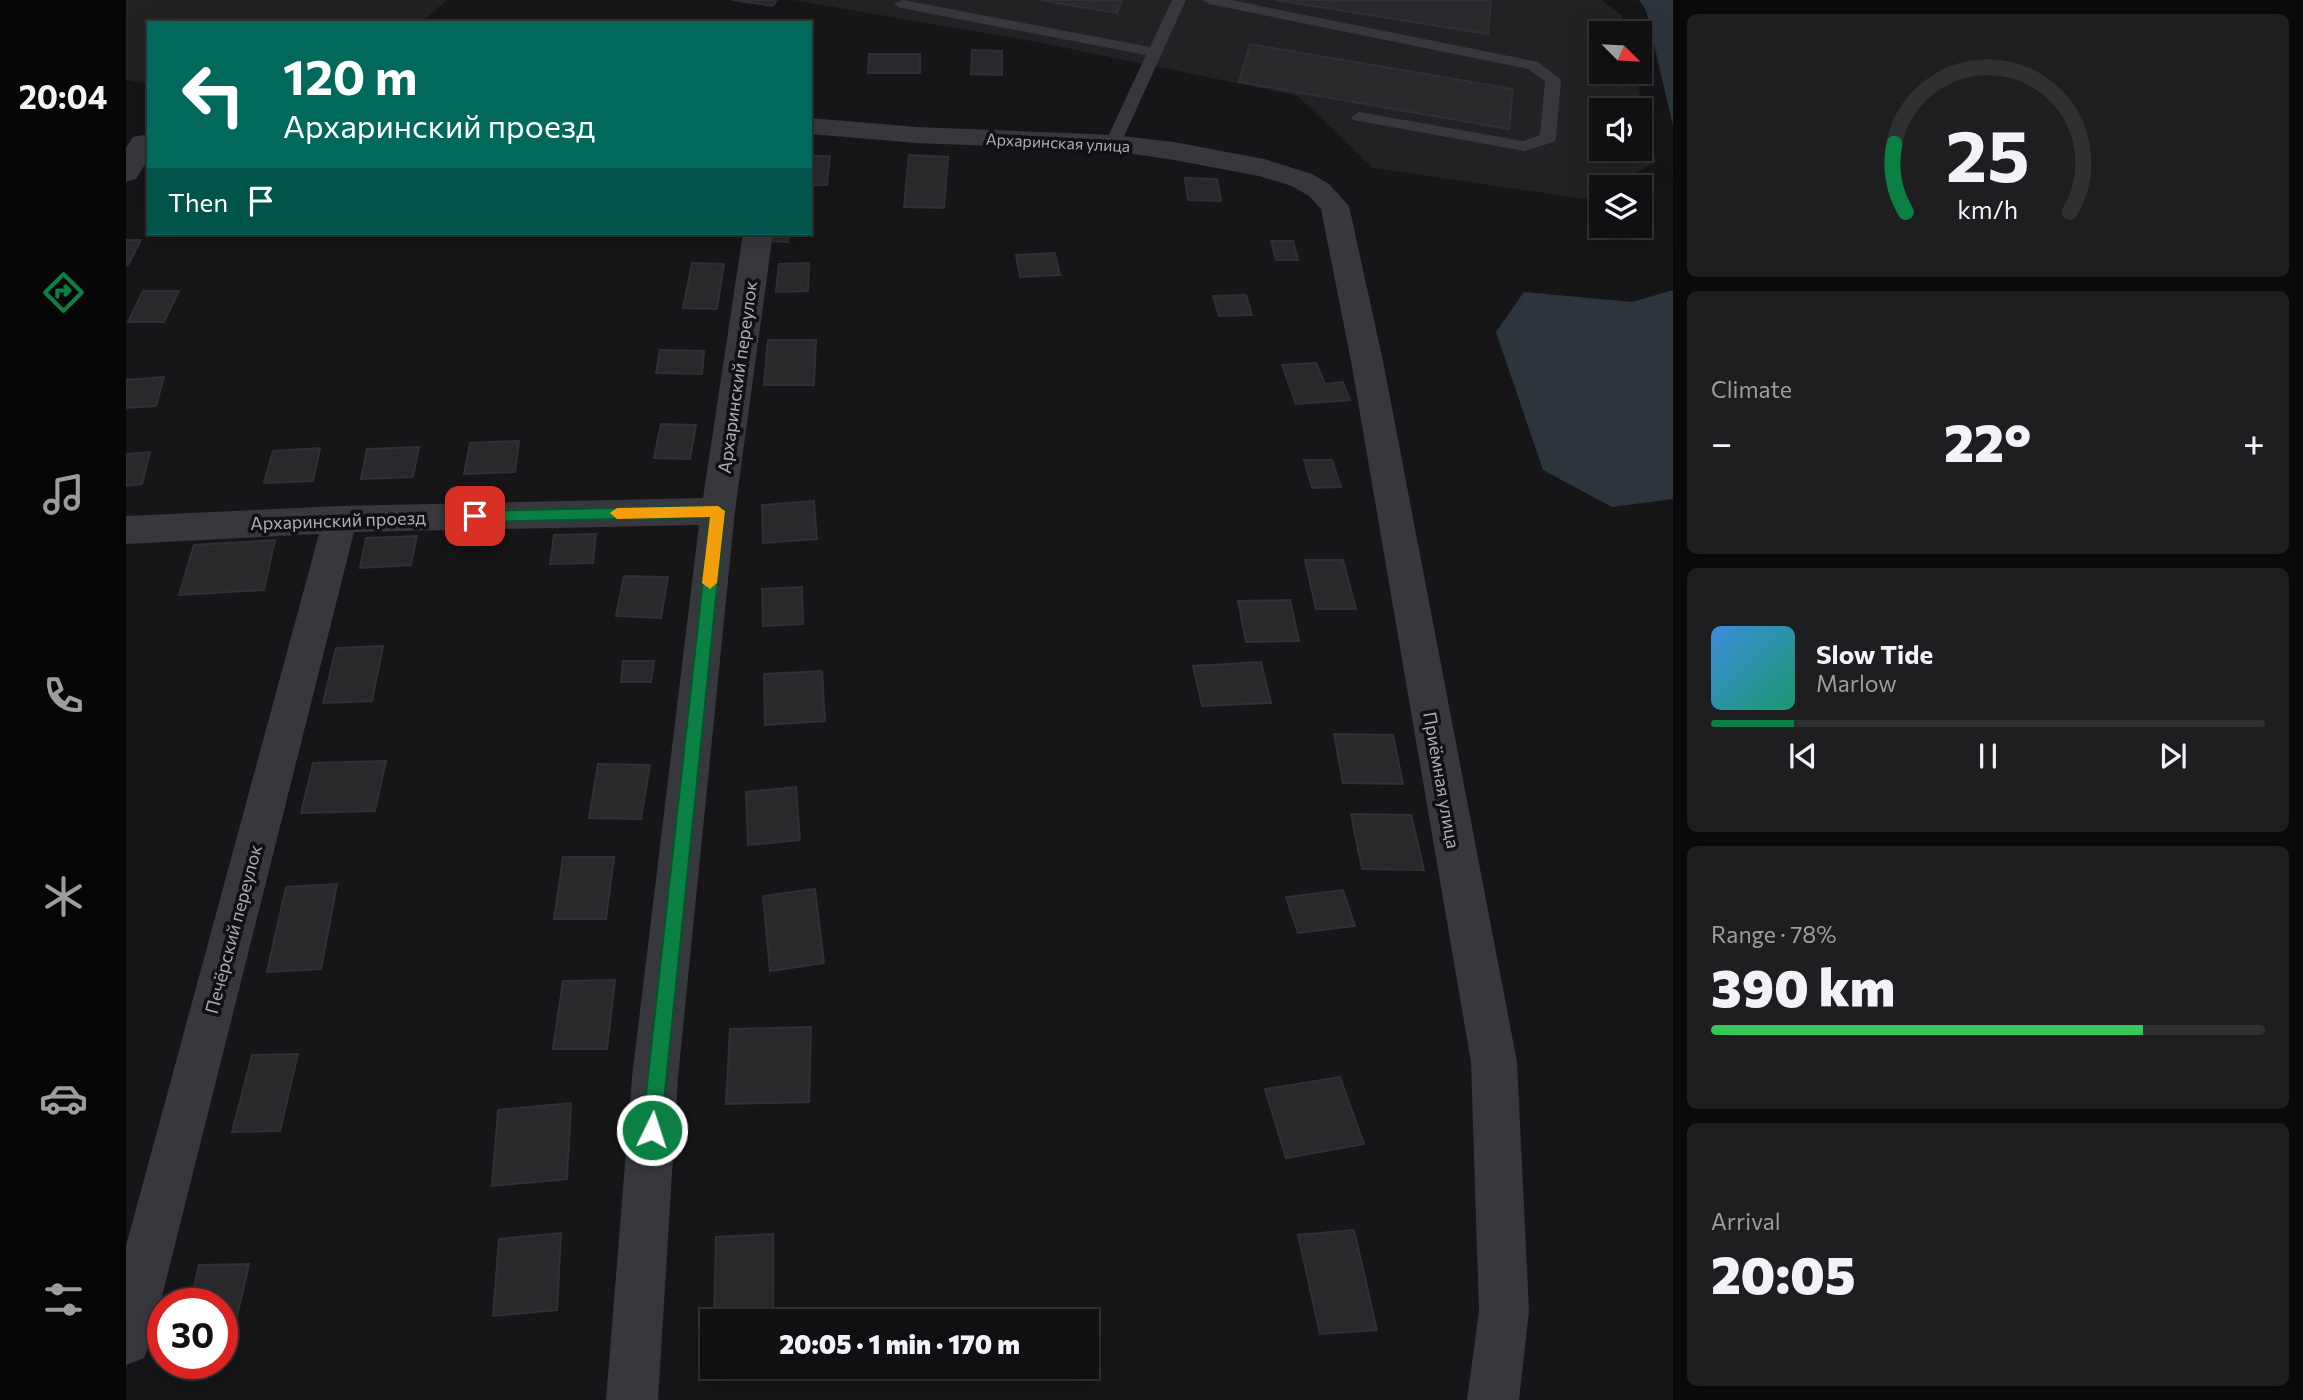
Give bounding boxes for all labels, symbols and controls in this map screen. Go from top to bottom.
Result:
north arrow [1589,21,1652,84]
map controls [1589,21,1652,238]
text: 120 m [283,45,417,105]
icon: left [168,49,259,140]
text: 20:04 [19,76,107,116]
button: sound [1589,98,1652,161]
text: Архаринский проезд [283,105,595,145]
text: 25 [1946,108,2030,197]
street label: Архаринская улица [985,129,1131,155]
button: layers [1589,175,1652,238]
icon: arrive [242,182,280,220]
text: Then [168,186,228,217]
text: km/h [1958,193,2018,223]
icon: directions [39,268,88,317]
street label: Архаринский переулок [713,279,761,475]
text: Climate [1711,375,1792,403]
text: 22° [1944,409,2031,473]
text: − [1711,418,1733,465]
text: + [2243,418,2265,465]
icon: music [39,470,88,519]
pin [445,486,505,546]
icon: arrive [456,497,494,535]
street label: Архаринский проезд [250,506,427,534]
text: Slow Tide [1816,638,1933,669]
text: Marlow [1816,669,1897,697]
icon: phone [39,671,88,720]
street label: Приёмная улица [1419,710,1465,850]
icon: previous [1784,737,1822,775]
icon: pause [1969,737,2007,775]
icon: next [2154,737,2192,775]
street label: Печёрский переулок [200,842,266,1016]
icon: climate [39,872,88,921]
text: Range · 78% [1711,920,1836,948]
text: 390 km [1711,954,1895,1018]
icon: car [39,1074,88,1123]
position arrow [615,1093,689,1167]
text: Arrival [1711,1207,1781,1235]
text: 20:05 [1711,1241,1856,1305]
icon: filters [39,1275,88,1324]
speed limit sign: 30 [147,1288,238,1379]
text: 20:05 · 1 min · 170 m [779,1328,1020,1359]

